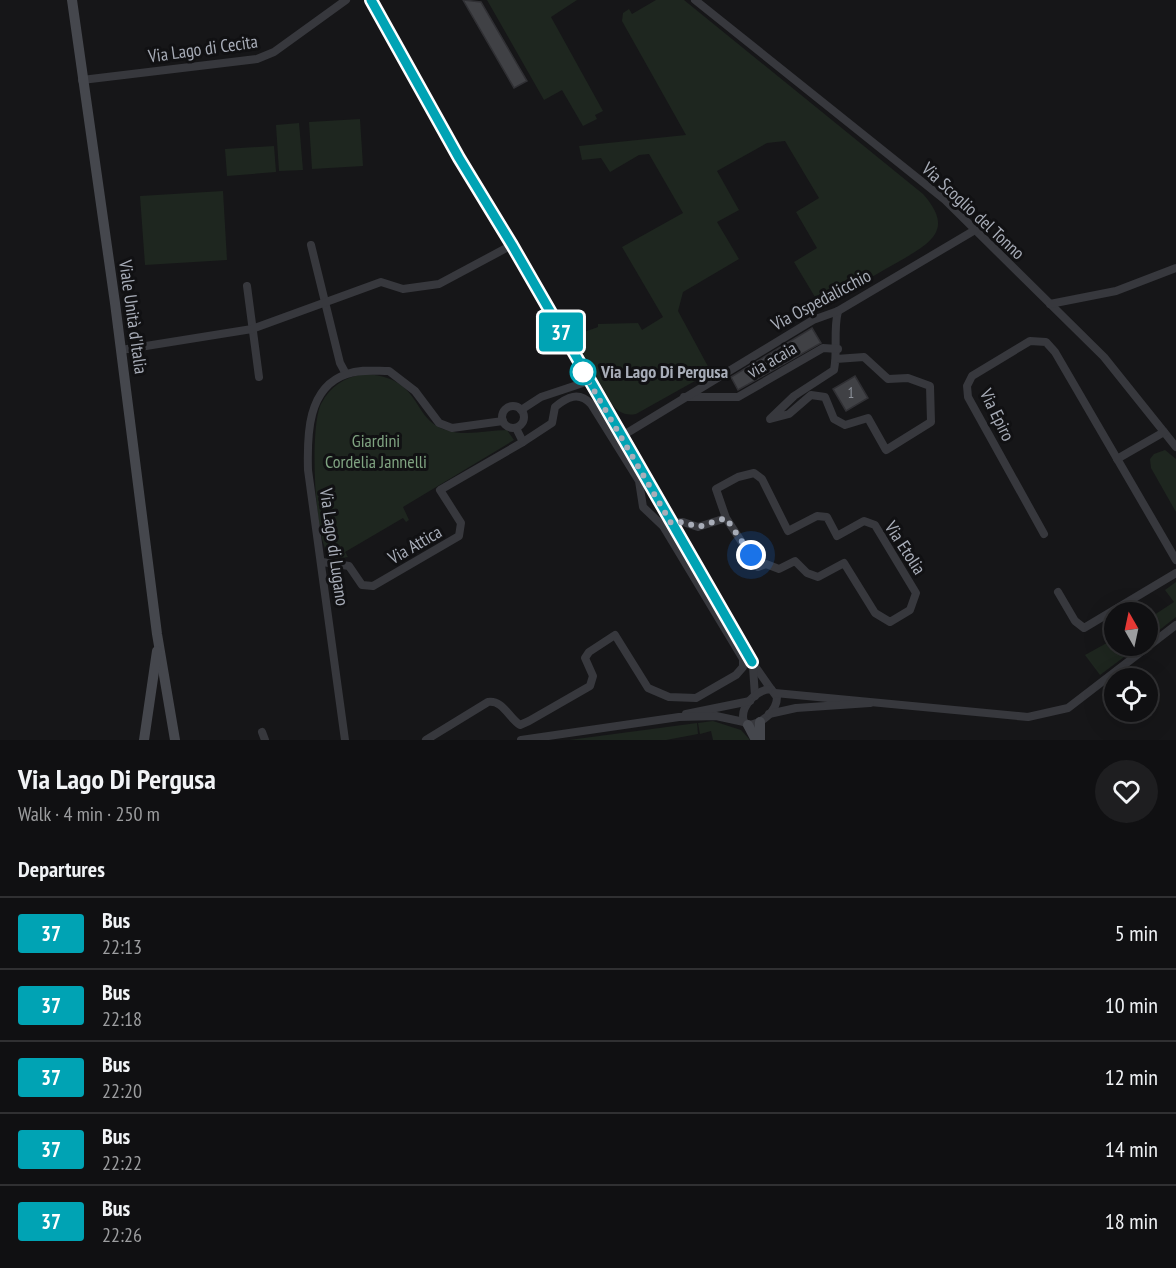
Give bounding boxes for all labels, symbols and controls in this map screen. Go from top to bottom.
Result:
street label: Via Lago di Cecita [146,29,259,68]
street label: Via Scoglio del Tonno [916,156,1030,264]
street label: Viale Unità d'Italia [114,258,153,375]
street label: Via Ospedalicchio [766,264,875,336]
line badge: 37 [534,312,588,352]
text: 37 [551,319,571,346]
street label: via acaia [743,336,801,383]
marker: Via Lago Di Pergusa [570,359,596,385]
place label: Via Lago Di Pergusa [600,360,728,383]
house number: 1 [848,383,854,402]
street label: Via Epiro [975,384,1020,445]
park label: Giardini Cordelia Jannelli [325,429,427,473]
street label: Via Lago di Lugano [315,486,354,607]
street label: Via Etolia [879,516,931,579]
street label: Via Attica [383,520,446,570]
your location [736,540,766,570]
north arrow [1104,602,1158,656]
map controls [1104,602,1158,722]
button: locate [1104,668,1158,722]
text: Via Lago Di Pergusa [18,760,216,797]
button: heart [1095,760,1158,823]
text: Walk · 4 min · 250 m [18,801,160,827]
text: Departures [18,855,105,883]
text: Bus [102,906,130,934]
text: 5 min [1115,919,1158,947]
text: 37 [41,920,61,947]
text: 22:13 [102,934,142,960]
text: Bus [102,978,130,1006]
text: 10 min [1105,991,1158,1019]
text: 37 [41,992,61,1019]
text: 22:18 [102,1006,142,1032]
text: Bus [102,1050,130,1078]
text: 12 min [1105,1063,1158,1091]
text: 37 [41,1064,61,1091]
text: 22:20 [102,1078,142,1104]
text: Bus [102,1122,130,1150]
text: 14 min [1105,1135,1158,1163]
text: 37 [41,1136,61,1163]
text: 22:22 [102,1150,142,1176]
text: Bus [102,1194,130,1222]
text: 18 min [1105,1207,1158,1235]
text: 37 [41,1208,61,1235]
text: 22:26 [102,1222,142,1248]

